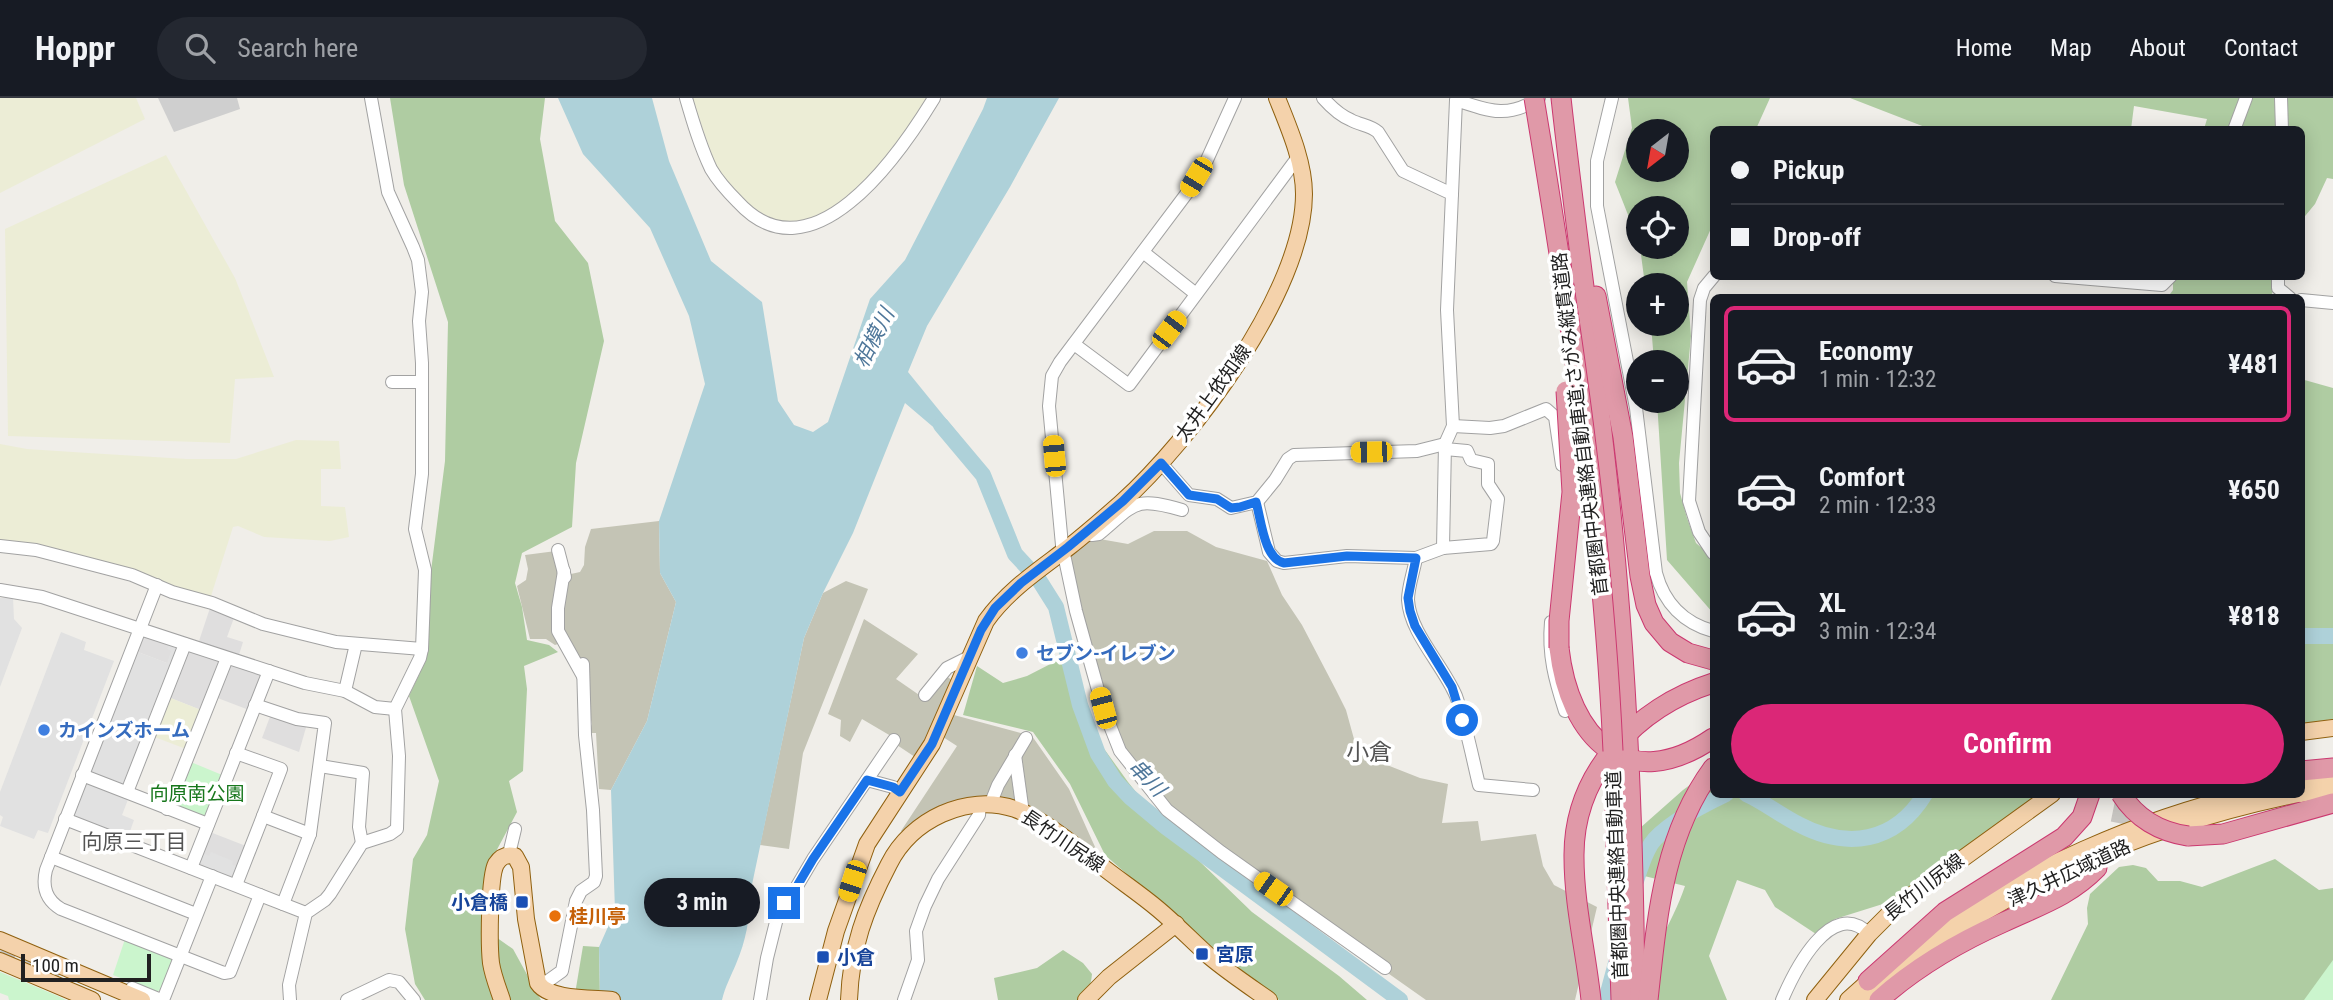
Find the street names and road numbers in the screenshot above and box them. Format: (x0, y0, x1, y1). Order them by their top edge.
street label: 首都圏中央連絡自動車道;さがみ縦貫道路 (1548, 251, 1612, 597)
street label: 太井上依知線 (1170, 340, 1256, 446)
street label: 首都圏中央連絡自動車道 (1602, 770, 1632, 980)
street label: 長竹川尻線 (1017, 805, 1109, 877)
street label: 津久井広域道路 (2004, 834, 2134, 912)
street label: 長竹川尻線 (1879, 849, 1969, 925)

